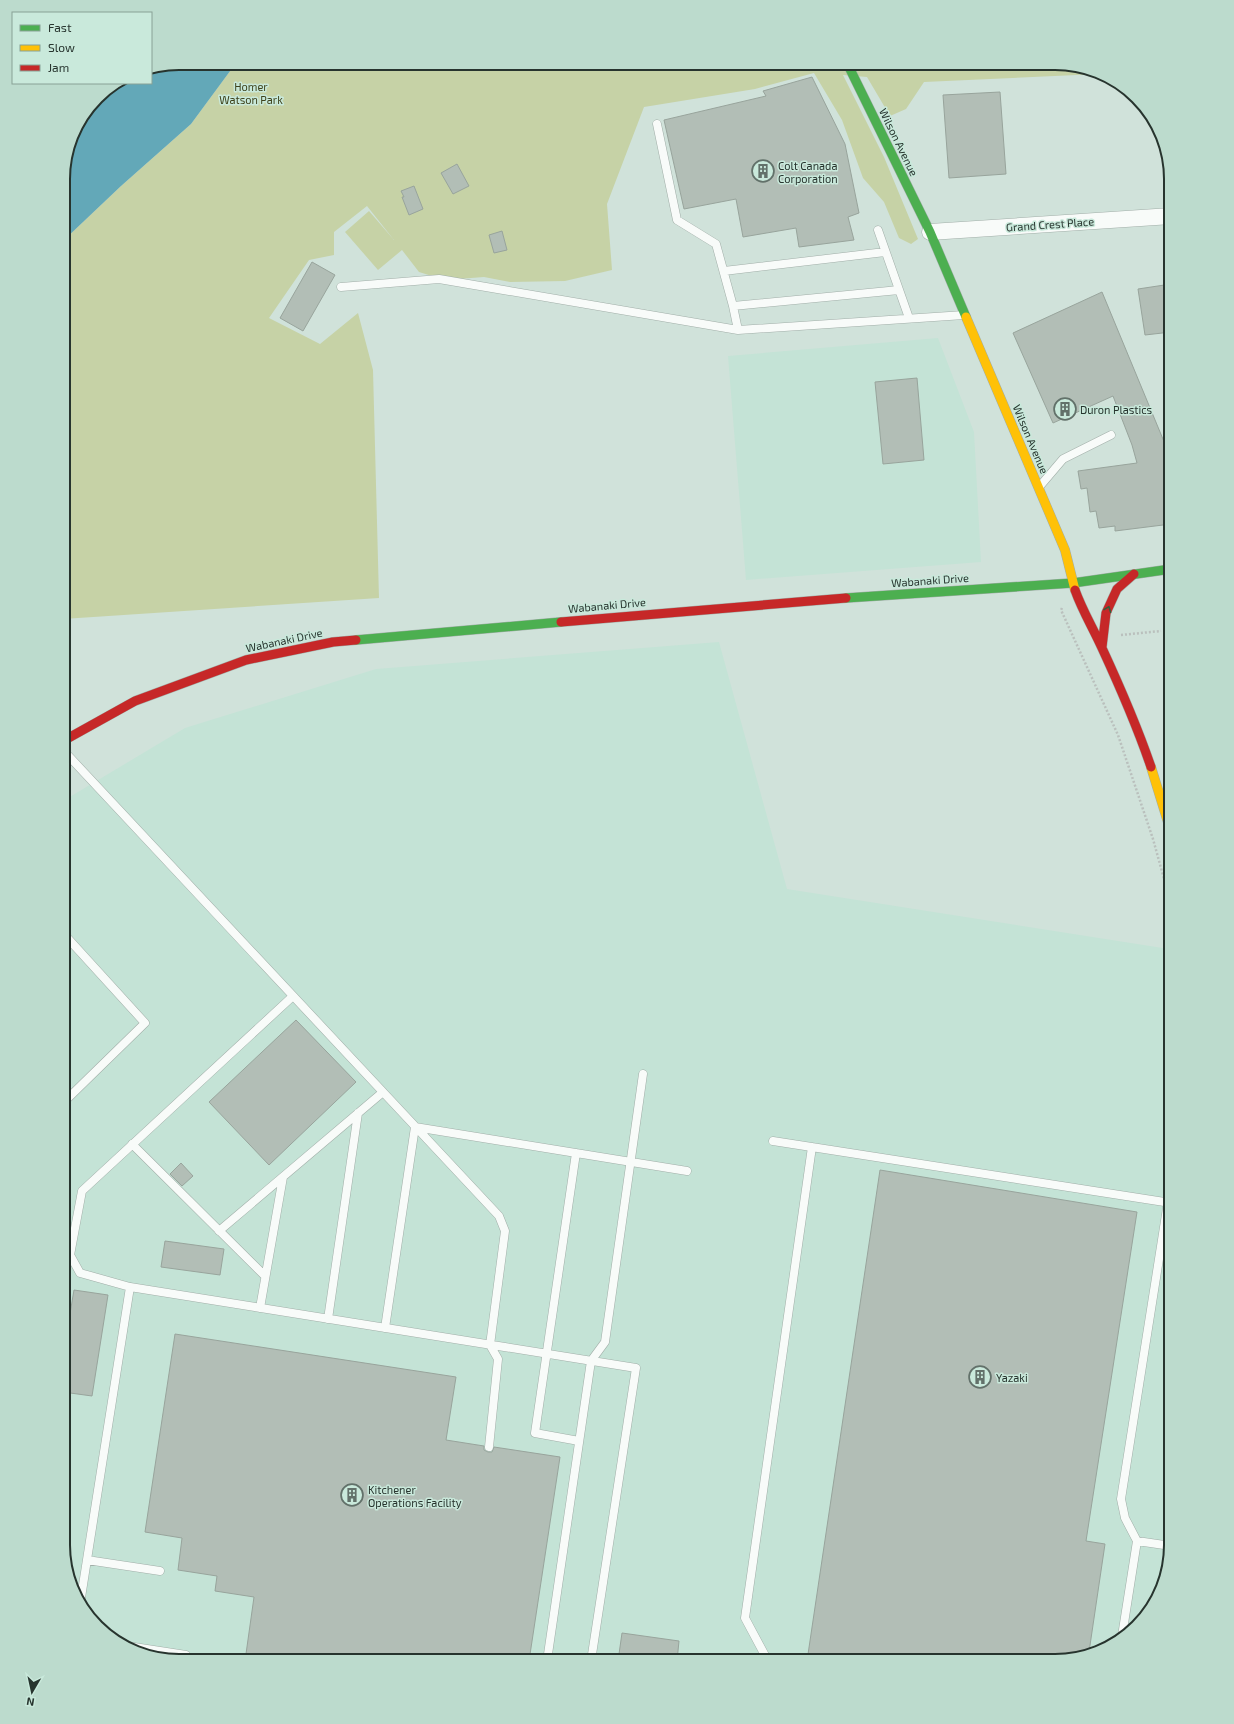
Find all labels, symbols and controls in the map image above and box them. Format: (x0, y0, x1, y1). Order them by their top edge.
legend (12, 12, 152, 84)
text: Fast (48, 20, 72, 34)
text: Slow (48, 40, 75, 54)
text: Jam (48, 60, 69, 74)
park label: Homer Watson Park (219, 80, 283, 106)
street label: Wilson Avenue (877, 106, 921, 178)
building icon: Colt Canada Corporation (750, 158, 776, 184)
place label: Colt Canada Corporation (778, 159, 838, 185)
street label: Grand Crest Place (1006, 214, 1095, 234)
building icon: Duron Plastics (1052, 396, 1078, 422)
street label: Wilson Avenue (1011, 403, 1051, 476)
place label: Duron Plastics (1080, 403, 1153, 416)
street label: Wabanaki Drive (891, 571, 969, 589)
street label: Wabanaki Drive (568, 595, 646, 615)
one-way arrow (1104, 606, 1112, 613)
street label: Wabanaki Drive (245, 626, 324, 654)
building icon: Yazaki (967, 1364, 993, 1390)
place label: Yazaki (996, 1371, 1028, 1384)
building icon: Kitchener Operations Facility (339, 1482, 365, 1508)
place label: Kitchener Operations Facility (368, 1483, 462, 1509)
north arrow (12, 1672, 52, 1712)
text: N (25, 1695, 35, 1709)

